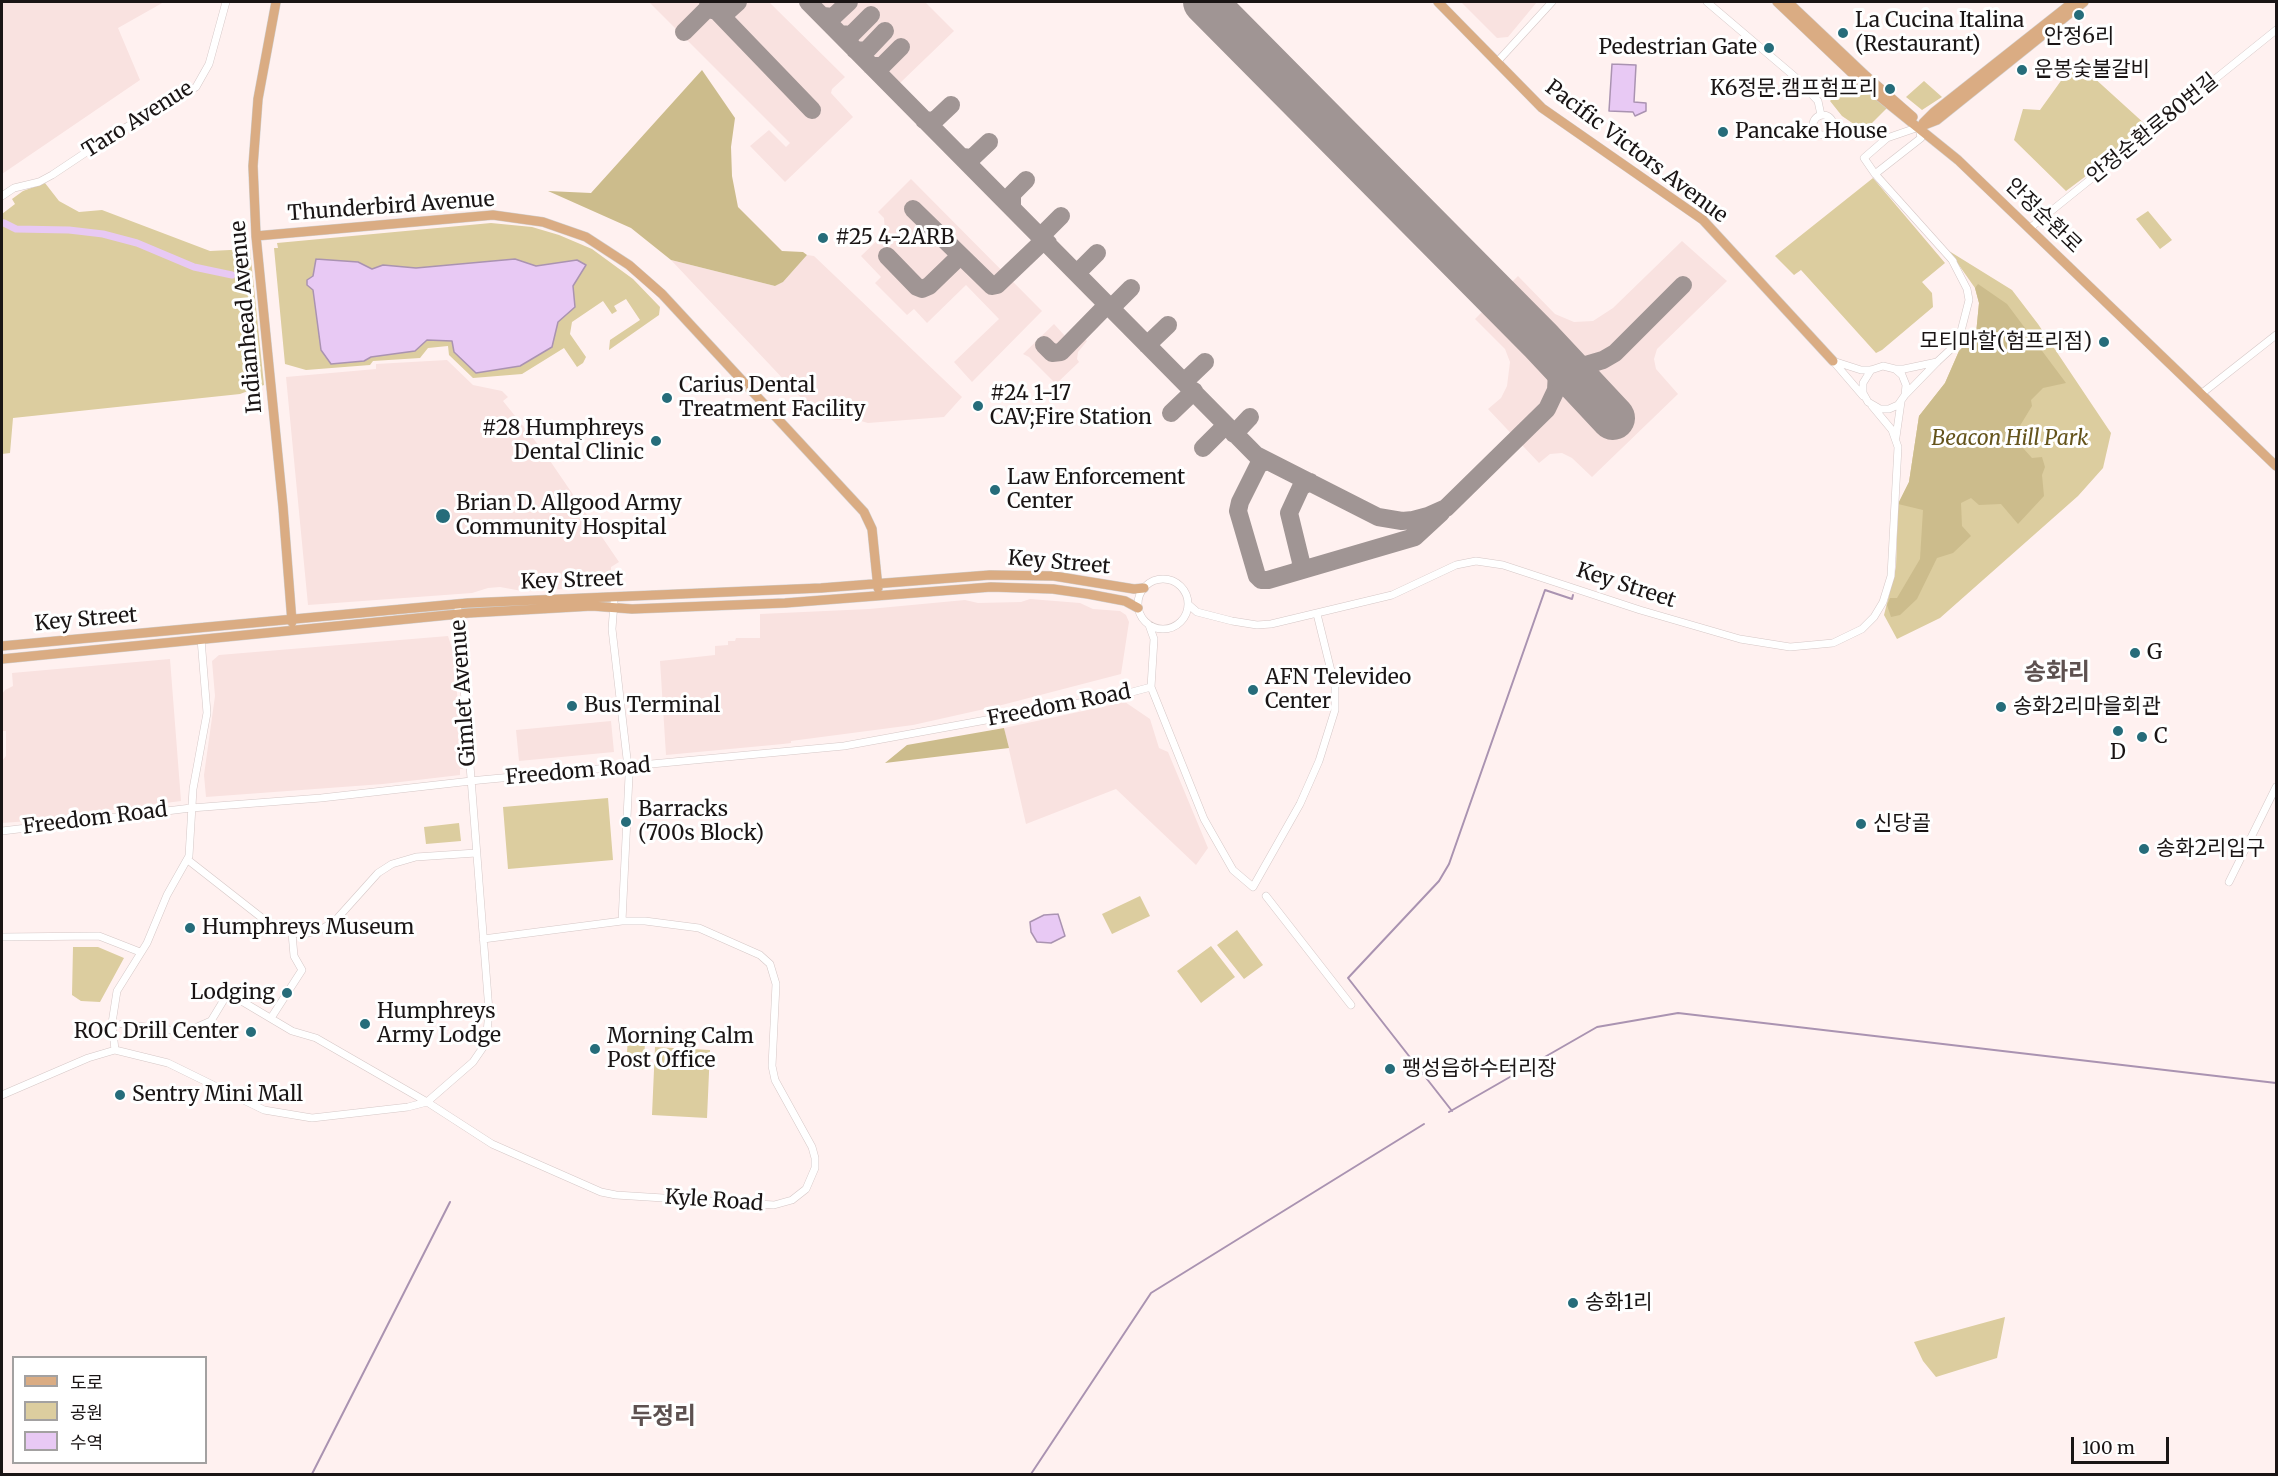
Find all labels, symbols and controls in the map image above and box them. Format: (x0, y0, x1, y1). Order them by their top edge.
place label: La Cucina Italina (Restaurant) (1855, 8, 2024, 58)
marker: 안정6리 (2072, 8, 2086, 22)
place label: 안정6리 (2044, 24, 2114, 50)
marker: La Cucina Italina (Restaurant) (1836, 26, 1850, 40)
place label: Pedestrian Gate (1599, 35, 1757, 61)
marker: Pedestrian Gate (1762, 41, 1776, 55)
place label: 운봉숯불갈비 (2034, 57, 2150, 83)
marker: 운봉숯불갈비 (2015, 63, 2029, 77)
street label: 안정순환로80번길 (2082, 68, 2224, 190)
street label: Pacific Victors Avenue (1540, 75, 1732, 229)
street label: Taro Avenue (78, 76, 198, 164)
place label: K6정문.캠프험프리 (1710, 76, 1878, 102)
marker: K6정문.캠프험프리 (1883, 82, 1897, 96)
place label: Pancake House (1735, 119, 1887, 145)
marker: Pancake House (1716, 125, 1730, 139)
street label: 안정순환로 (2000, 173, 2086, 259)
street label: Thunderbird Avenue (287, 187, 495, 227)
street label: Indianhead Avenue (226, 220, 268, 414)
place label: #25 4-2ARB (835, 225, 954, 251)
marker: #25 4-2ARB (816, 231, 830, 245)
place label: 모티마할(험프리점) (1919, 329, 2092, 355)
marker: 모티마할(험프리점) (2097, 335, 2111, 349)
place label: Carius Dental Treatment Facility (679, 373, 866, 423)
place label: #24 1-17 CAV;Fire Station (990, 381, 1152, 431)
marker: Carius Dental Treatment Facility (660, 391, 674, 405)
marker: #24 1-17 CAV;Fire Station (971, 399, 985, 413)
place label: #28 Humphreys Dental Clinic (482, 416, 644, 466)
park label: Beacon Hill Park (1932, 426, 2088, 452)
marker: #28 Humphreys Dental Clinic (649, 434, 663, 448)
place label: Law Enforcement Center (1007, 465, 1185, 515)
marker: Law Enforcement Center (988, 483, 1002, 497)
place label: Brian D. Allgood Army Community Hospital (456, 491, 682, 541)
marker: Brian D. Allgood Army Community Hospital (434, 507, 452, 525)
street label: Key Street (1007, 546, 1111, 580)
street label: Key Street (1573, 558, 1679, 614)
street label: Key Street (520, 567, 624, 595)
street label: Key Street (34, 603, 138, 637)
street label: Gimlet Avenue (446, 619, 482, 767)
place label: G (2147, 640, 2162, 666)
marker: G (2128, 646, 2142, 660)
district label: 송화리 (2024, 659, 2090, 687)
place label: AFN Televideo Center (1265, 665, 1411, 715)
street label: Freedom Road (985, 680, 1133, 732)
marker: AFN Televideo Center (1246, 683, 1260, 697)
place label: Bus Terminal (584, 693, 720, 719)
place label: 송화2리마을회관 (2013, 694, 2161, 720)
marker: Bus Terminal (565, 699, 579, 713)
marker: 송화2리마을회관 (1994, 700, 2008, 714)
marker: D (2111, 724, 2125, 738)
place label: C (2154, 724, 2168, 750)
marker: C (2135, 730, 2149, 744)
place label: D (2110, 740, 2126, 766)
street label: Freedom Road (504, 753, 652, 791)
place label: Barracks (700s Block) (638, 797, 764, 847)
street label: Freedom Road (21, 798, 169, 840)
place label: 신당골 (1873, 811, 1931, 837)
marker: Barracks (700s Block) (619, 815, 633, 829)
marker: 신당골 (1854, 817, 1868, 831)
place label: 송화2리입구 (2156, 836, 2265, 862)
marker: 송화2리입구 (2137, 842, 2151, 856)
place label: Humphreys Museum (202, 915, 414, 941)
marker: Humphreys Museum (183, 921, 197, 935)
place label: Lodging (190, 980, 275, 1006)
marker: Lodging (280, 986, 294, 1000)
place label: Humphreys Army Lodge (377, 999, 501, 1049)
marker: Humphreys Army Lodge (358, 1017, 372, 1031)
place label: ROC Drill Center (74, 1019, 239, 1045)
place label: Morning Calm Post Office (607, 1024, 754, 1074)
marker: ROC Drill Center (244, 1025, 258, 1039)
marker: Morning Calm Post Office (588, 1042, 602, 1056)
place label: 팽성읍하수터리장 (1402, 1056, 1557, 1082)
marker: 팽성읍하수터리장 (1383, 1062, 1397, 1076)
place label: Sentry Mini Mall (132, 1082, 303, 1108)
marker: Sentry Mini Mall (113, 1088, 127, 1102)
street label: Kyle Road (664, 1185, 764, 1217)
place label: 송화1리 (1585, 1290, 1652, 1316)
marker: 송화1리 (1566, 1296, 1580, 1310)
legend (12, 1356, 207, 1464)
text: 도로 (70, 1371, 103, 1394)
text: 공원 (70, 1401, 103, 1424)
district label: 두정리 (630, 1403, 696, 1431)
scale bar (2074, 1425, 2172, 1463)
text: 수역 (70, 1431, 103, 1454)
text: 100 m (2082, 1436, 2135, 1459)

